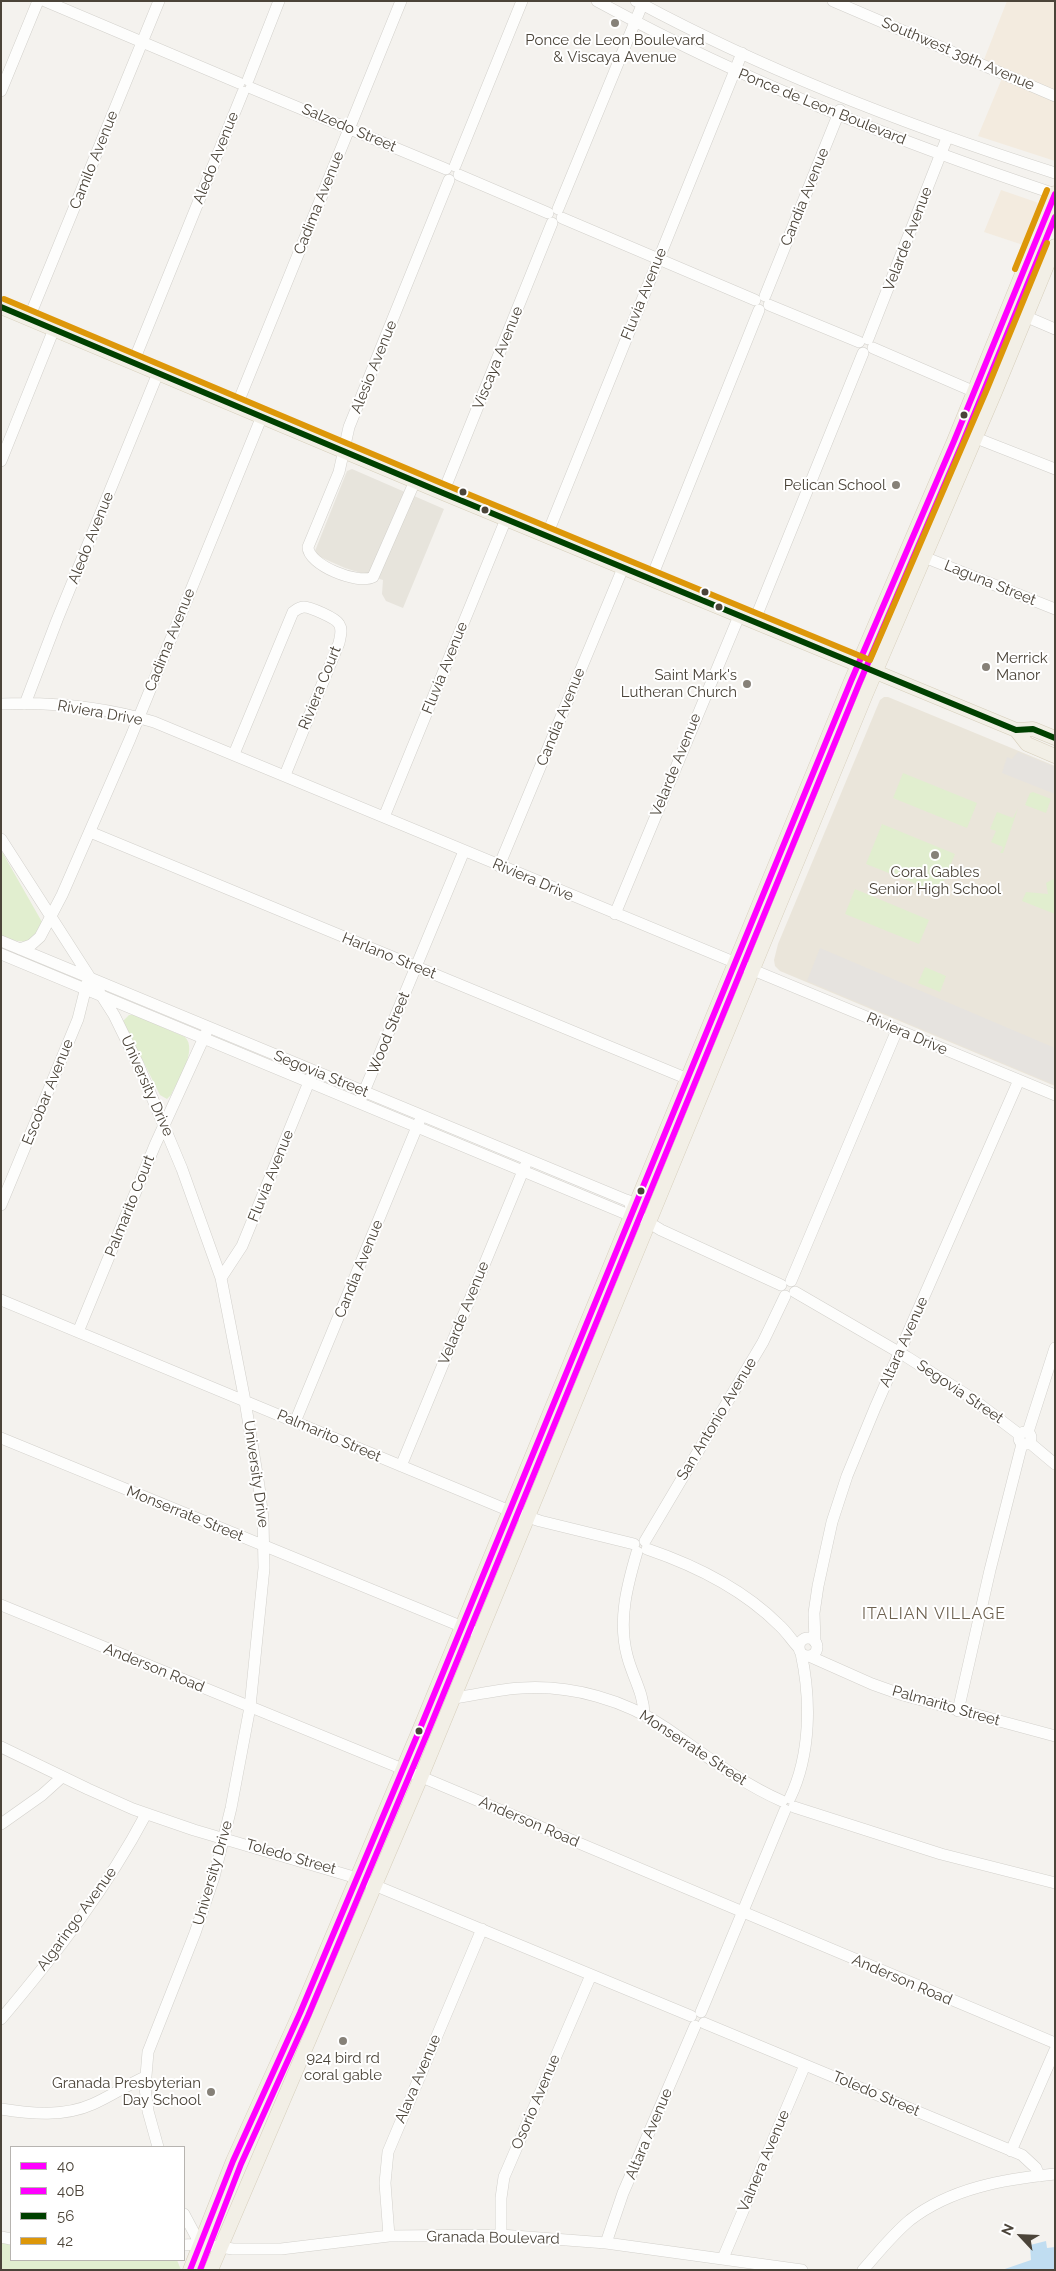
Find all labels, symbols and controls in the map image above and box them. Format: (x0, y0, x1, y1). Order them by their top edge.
street label: Southwest 39th Avenue (879, 14, 1037, 94)
marker: Ponce de Leon Boulevard & Viscaya Avenue (609, 17, 621, 29)
place label: Ponce de Leon Boulevard & Viscaya Avenue (525, 31, 705, 66)
street label: Ponce de Leon Boulevard (735, 65, 909, 149)
street label: Salzedo Street (299, 100, 399, 156)
street label: Camilo Avenue (66, 108, 122, 212)
street label: Aledo Avenue (189, 109, 243, 207)
street label: Candia Avenue (777, 145, 833, 249)
street label: Cadima Avenue (290, 149, 348, 257)
street label: Velarde Avenue (880, 184, 936, 294)
street label: Fluvia Avenue (617, 245, 671, 343)
street label: Viscaya Avenue (469, 304, 527, 412)
street label: Alesio Avenue (347, 318, 401, 416)
unlabelled marker (959, 410, 969, 420)
place label: Pelican School (784, 476, 886, 494)
marker: Pelican School (890, 479, 902, 491)
unlabelled marker (458, 487, 468, 497)
street label: Aledo Avenue (64, 489, 118, 587)
unlabelled marker (480, 505, 490, 515)
street label: Laguna Street (941, 556, 1039, 610)
street label: Cadima Avenue (141, 586, 199, 694)
unlabelled marker (700, 587, 710, 597)
unlabelled marker (714, 602, 724, 612)
street label: Fluvia Avenue (418, 619, 472, 717)
street label: Riviera Court (295, 644, 345, 732)
place label: Merrick Manor (996, 649, 1048, 684)
marker: Merrick Manor (980, 661, 992, 673)
street label: Candia Avenue (533, 665, 589, 769)
place label: Saint Mark's Lutheran Church (621, 666, 737, 701)
marker: Saint Mark's Lutheran Church (741, 678, 753, 690)
street label: Riviera Drive (56, 697, 144, 729)
street label: Velarde Avenue (647, 711, 705, 819)
marker: Coral Gables Senior High School (929, 849, 941, 861)
street label: Riviera Drive (490, 855, 576, 905)
place label: Coral Gables Senior High School (869, 863, 1001, 898)
street label: Harlano Street (339, 929, 439, 983)
street label: Wood Street (364, 989, 414, 1077)
street label: Riviera Drive (864, 1009, 950, 1059)
street label: University Drive (117, 1033, 177, 1139)
street label: Escobar Avenue (19, 1036, 77, 1148)
street label: Segovia Street (271, 1047, 371, 1101)
street label: Fluvia Avenue (244, 1127, 298, 1225)
street label: Palmarito Court (101, 1153, 159, 1259)
unlabelled marker (636, 1186, 646, 1196)
street label: Candia Avenue (331, 1217, 387, 1321)
street label: Velarde Avenue (435, 1259, 493, 1367)
street label: Altara Avenue (876, 1294, 932, 1390)
street label: San Antonio Avenue (673, 1354, 761, 1484)
street label: Segovia Street (913, 1356, 1007, 1428)
street label: Palmarito Street (274, 1406, 384, 1466)
street label: University Drive (240, 1419, 272, 1529)
street label: Monserrate Street (124, 1482, 246, 1546)
district label: ITALIAN VILLAGE (860, 1604, 1008, 1624)
street label: Anderson Road (101, 1640, 207, 1696)
street label: Palmarito Street (890, 1682, 1002, 1730)
street label: Monserrate Street (636, 1707, 750, 1789)
unlabelled marker (414, 1726, 424, 1736)
street label: Anderson Road (476, 1793, 582, 1851)
street label: University Drive (189, 1818, 237, 1928)
street label: Toledo Street (244, 1836, 338, 1878)
street label: Algaringo Avenue (33, 1864, 121, 1974)
street label: Anderson Road (849, 1951, 955, 2009)
street label: Alava Avenue (391, 2032, 445, 2126)
marker: 924 bird rd coral gable (337, 2035, 349, 2047)
place label: 924 bird rd coral gable (304, 2049, 382, 2084)
street label: Osorio Avenue (508, 2052, 564, 2152)
street label: Toledo Street (830, 2068, 922, 2120)
place label: Granada Presbyterian Day School (52, 2074, 201, 2109)
marker: Granada Presbyterian Day School (205, 2086, 217, 2098)
street label: Altara Avenue (622, 2086, 676, 2182)
street label: Valnera Avenue (734, 2107, 794, 2215)
legend (10, 2146, 185, 2261)
text: 40 (57, 2157, 74, 2175)
text: 40B (57, 2182, 84, 2200)
text: 56 (57, 2207, 74, 2225)
north arrow (996, 2211, 1046, 2261)
text: N (998, 2221, 1017, 2238)
street label: Granada Boulevard (426, 2228, 560, 2248)
text: 42 (57, 2232, 73, 2250)

